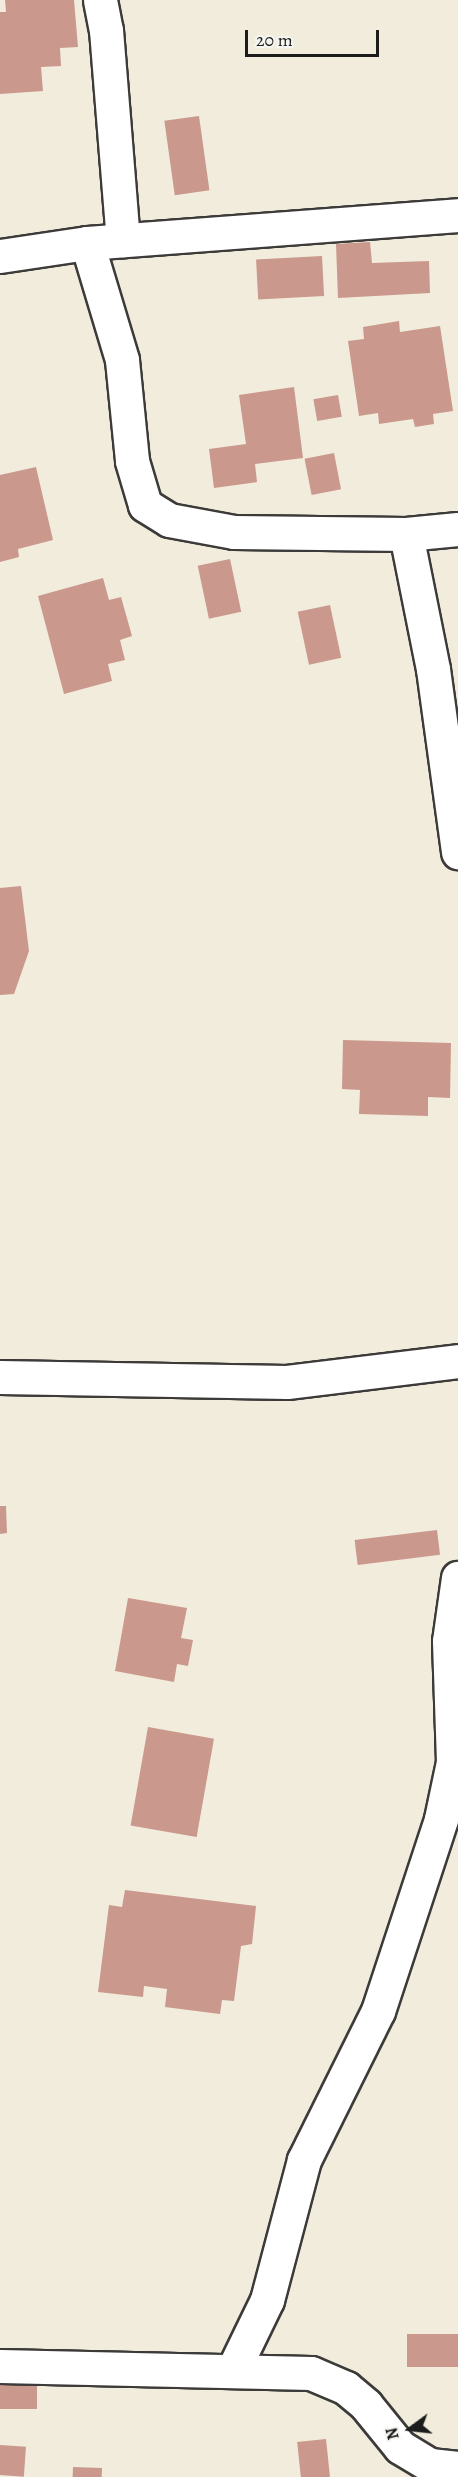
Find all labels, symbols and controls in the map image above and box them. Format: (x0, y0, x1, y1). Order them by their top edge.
scale bar (248, 18, 382, 56)
text: 20 m (256, 28, 293, 52)
north arrow (380, 2399, 440, 2459)
text: N (380, 2425, 405, 2442)

